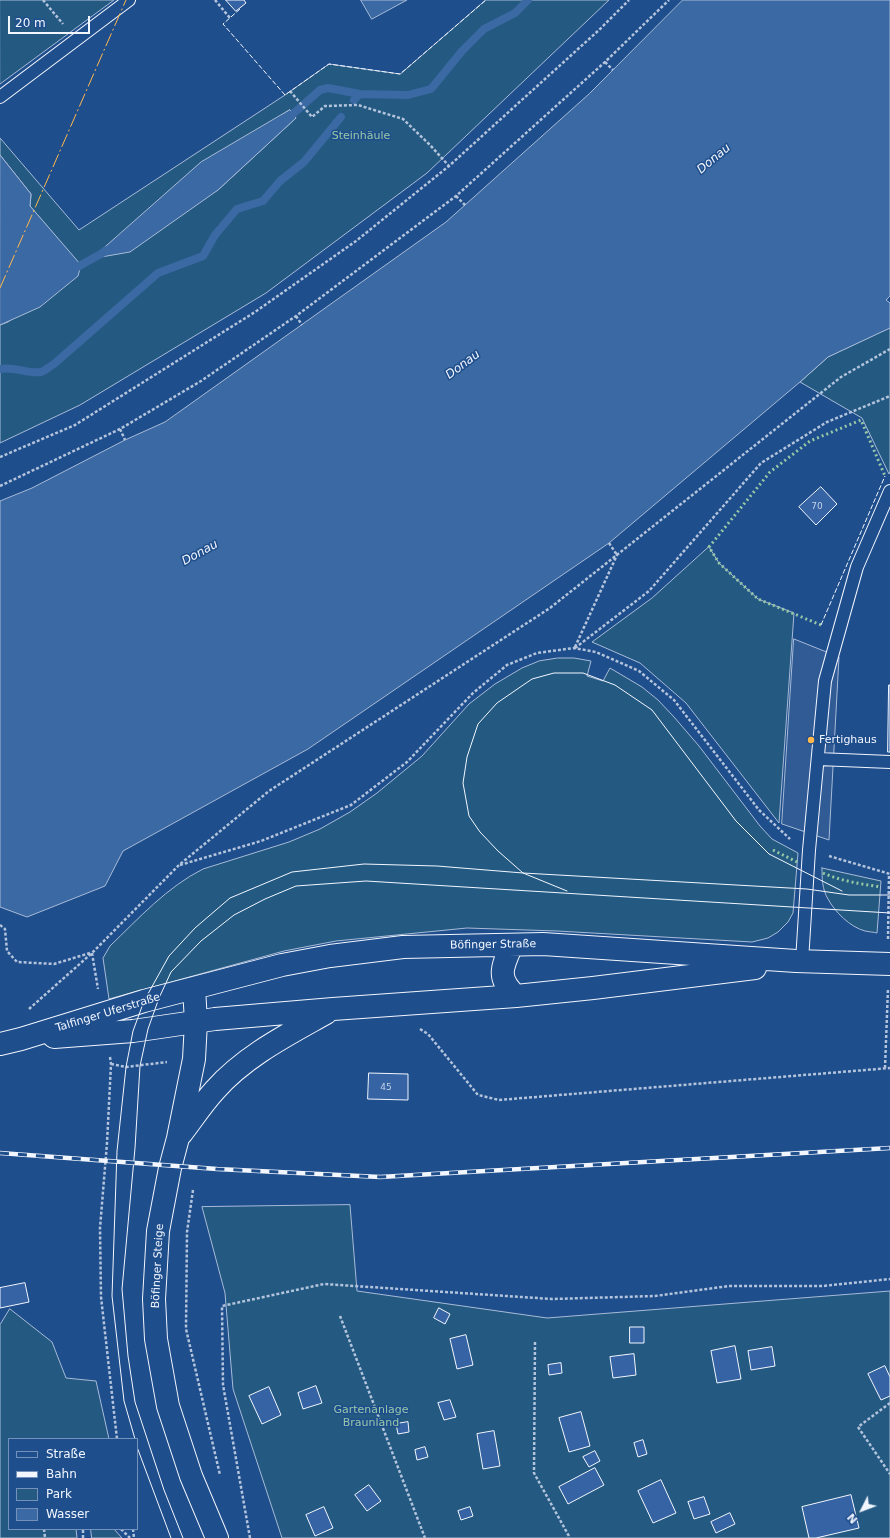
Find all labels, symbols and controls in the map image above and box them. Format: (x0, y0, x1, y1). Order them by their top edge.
scale bar (10, 8, 92, 34)
text: 20 m (15, 16, 46, 30)
park label: Steinhäule (332, 129, 390, 143)
water label: Donau (694, 141, 734, 177)
water label: Donau (443, 347, 483, 383)
house number: 70 (811, 502, 823, 512)
water label: Donau (179, 537, 221, 569)
place label: Fertighaus (819, 733, 877, 747)
marker: Fertighaus (806, 735, 816, 745)
street label: Böfinger Straße (450, 938, 536, 952)
street label: Talfinger Uferstraße (54, 991, 162, 1035)
house number: 45 (380, 1083, 392, 1093)
street label: Böfinger Steige (149, 1223, 167, 1309)
park label: Gartenanlage Braunland (333, 1403, 409, 1429)
legend (8, 1438, 138, 1530)
text: Straße (46, 1447, 86, 1461)
text: Bahn (46, 1467, 77, 1481)
text: Park (46, 1487, 72, 1501)
north arrow (842, 1490, 882, 1530)
text: Wasser (46, 1507, 89, 1521)
text: N (845, 1511, 861, 1526)

